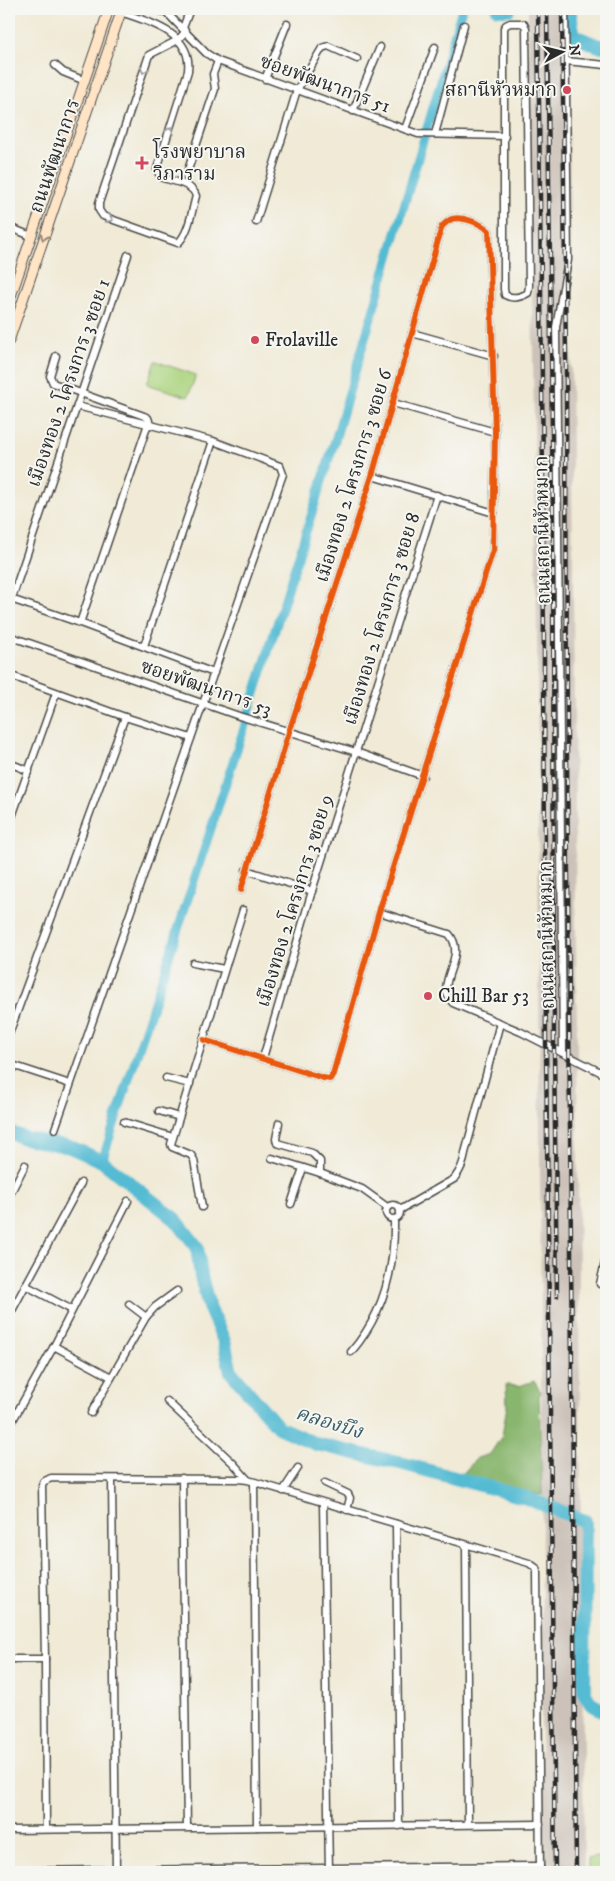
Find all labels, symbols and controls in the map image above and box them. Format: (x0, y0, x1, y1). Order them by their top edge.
north arrow (538, 28, 588, 78)
text: N (564, 44, 584, 58)
street label: ซอยพัฒนาการ 51 (257, 50, 393, 118)
one-way arrow (140, 66, 150, 74)
place label: สถานีหัวหมาก (445, 79, 557, 102)
marker: สถานีหัวหมาก (561, 84, 573, 96)
street label: ถนนพัฒนาการ (25, 96, 85, 216)
one-way arrow (164, 126, 174, 134)
place label: โรงพยาบาล วิภาราม (152, 137, 246, 186)
marker: โรงพยาบาล วิภาราม (135, 156, 149, 170)
one-way arrow (105, 212, 114, 223)
one-way arrow (40, 233, 50, 241)
street label: เมืองทอง 2 โครงการ 3 ซอย 1 (19, 275, 115, 490)
place label: Frolaville (265, 329, 338, 352)
marker: Frolaville (249, 334, 261, 346)
street label: เมืองทอง 2 โครงการ 3 ซอย 6 (307, 364, 398, 585)
street label: ถนนสถานีหัวหมาก (530, 455, 556, 605)
street label: เมืองทอง 2 โครงการ 3 ซอย 8 (335, 509, 425, 728)
street label: ซอยพัฒนาการ 53 (137, 655, 275, 721)
street label: เมืองทอง 2 โครงการ 3 ซอย 9 (248, 791, 338, 1010)
street label: ถนนสถานีหัวหมาก (534, 860, 560, 1010)
place label: Chill Bar 53 (438, 985, 529, 1008)
marker: Chill Bar 53 (422, 990, 434, 1002)
water label: คลองบึง (292, 1401, 367, 1445)

